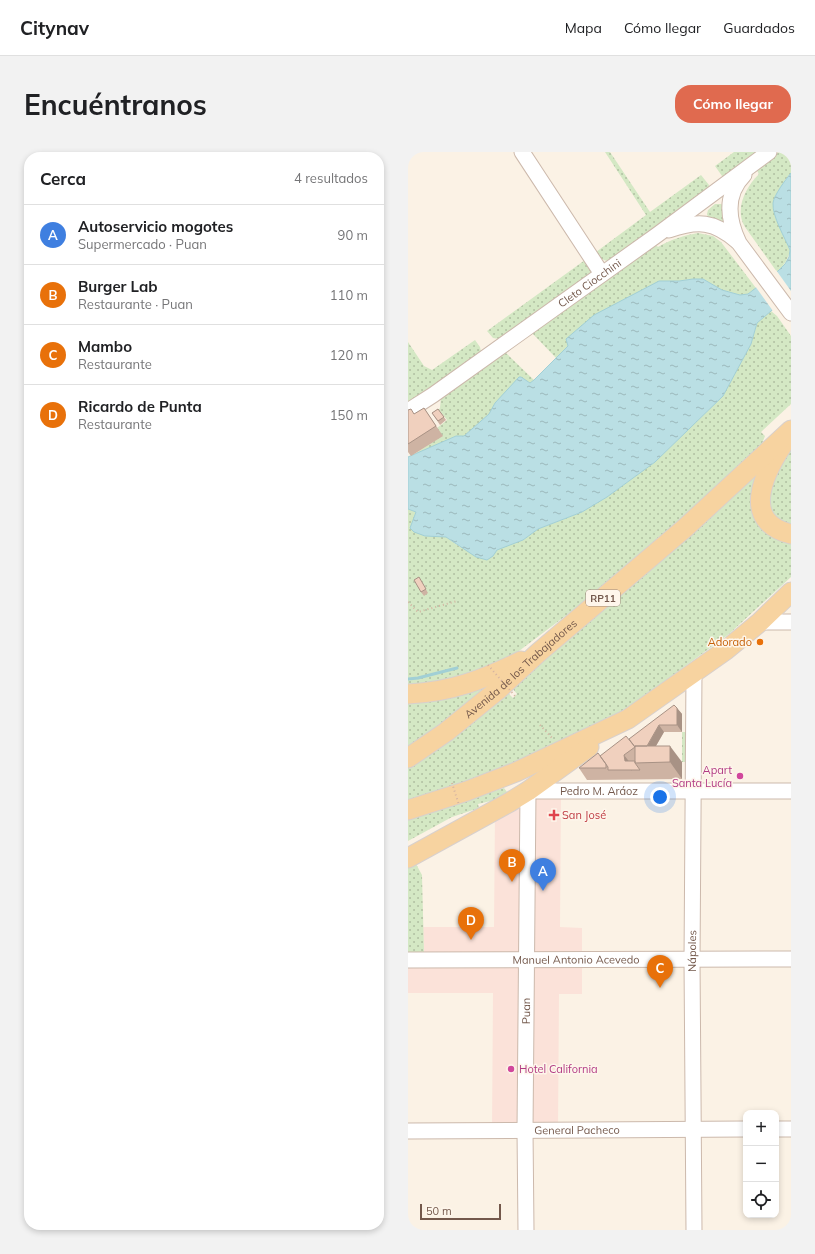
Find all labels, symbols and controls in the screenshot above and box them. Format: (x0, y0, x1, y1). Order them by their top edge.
text: Citynav (20, 16, 89, 40)
text: Mapa (565, 19, 602, 37)
text: Cómo llegar (624, 19, 701, 37)
text: Guardados (723, 19, 795, 37)
button: Cómo llegar (675, 85, 791, 123)
text: Encuéntranos (24, 87, 207, 122)
text: Cerca (40, 168, 86, 189)
text: 4 resultados (294, 170, 368, 186)
text: Autoservicio mogotes (78, 217, 233, 236)
text: A (48, 227, 58, 243)
text: 90 m (338, 227, 368, 243)
text: Supermercado · Puan (78, 236, 207, 252)
street label: Cleto Ciocchini (555, 256, 624, 311)
text: Burger Lab (78, 277, 158, 296)
text: B (49, 287, 57, 303)
text: 110 m (330, 287, 368, 303)
text: Restaurante · Puan (78, 296, 193, 312)
text: Mambo (78, 337, 132, 356)
text: C (49, 347, 57, 363)
text: 120 m (330, 347, 368, 363)
text: Restaurante (78, 356, 152, 372)
text: Ricardo de Punta (78, 397, 202, 416)
text: D (48, 407, 58, 423)
text: 150 m (330, 407, 368, 423)
text: Restaurante (78, 416, 152, 432)
road number: RP11 (586, 590, 620, 606)
street label: Avenida de los Trabajadores (462, 616, 580, 721)
place label: Adorado (708, 635, 752, 649)
marker: Adorado (755, 637, 765, 647)
place label: Apart Santa Lucía (672, 763, 732, 790)
marker: Apart Santa Lucía (735, 771, 745, 781)
street label: Pedro M. Aráoz (560, 784, 638, 798)
your location (650, 787, 670, 807)
place label: San José (562, 808, 606, 822)
marker: San José (549, 810, 559, 820)
pin: B (499, 849, 525, 882)
pin: A (530, 858, 556, 891)
pin: D (458, 907, 484, 940)
street label: Nápoles (685, 930, 699, 972)
street label: Manuel Antonio Acevedo (512, 952, 640, 967)
pin: C (647, 955, 673, 988)
street label: Puan (519, 998, 533, 1024)
place label: Hotel California (519, 1062, 598, 1076)
marker: Hotel California (506, 1064, 516, 1074)
map controls (743, 1110, 779, 1218)
button: + (743, 1110, 779, 1146)
street label: General Pacheco (534, 1123, 620, 1137)
button: − (743, 1146, 779, 1182)
button: locate (743, 1182, 779, 1218)
scale bar (420, 1202, 501, 1221)
text: 50 m (426, 1204, 452, 1218)

